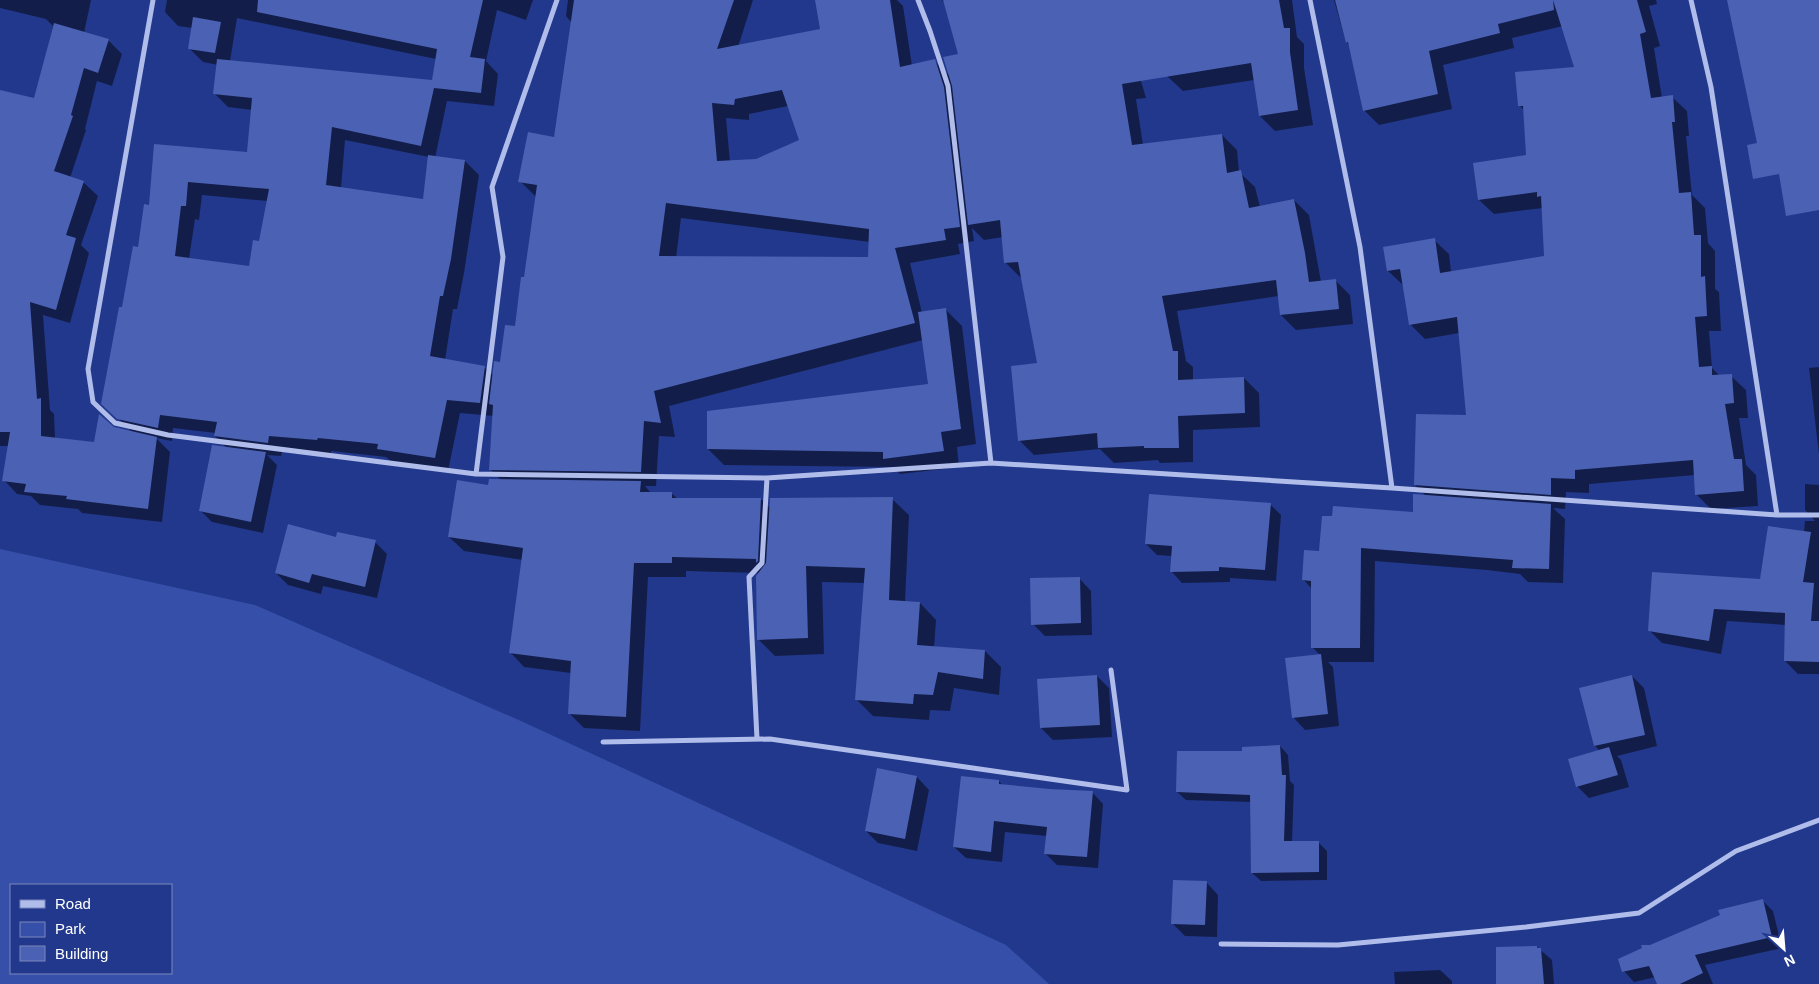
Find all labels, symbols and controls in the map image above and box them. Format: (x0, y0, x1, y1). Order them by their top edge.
legend (10, 884, 172, 974)
text: Road (55, 895, 91, 912)
text: Park (55, 920, 86, 937)
north arrow (1759, 924, 1809, 974)
text: Building (55, 945, 108, 962)
text: N (1782, 951, 1798, 970)

